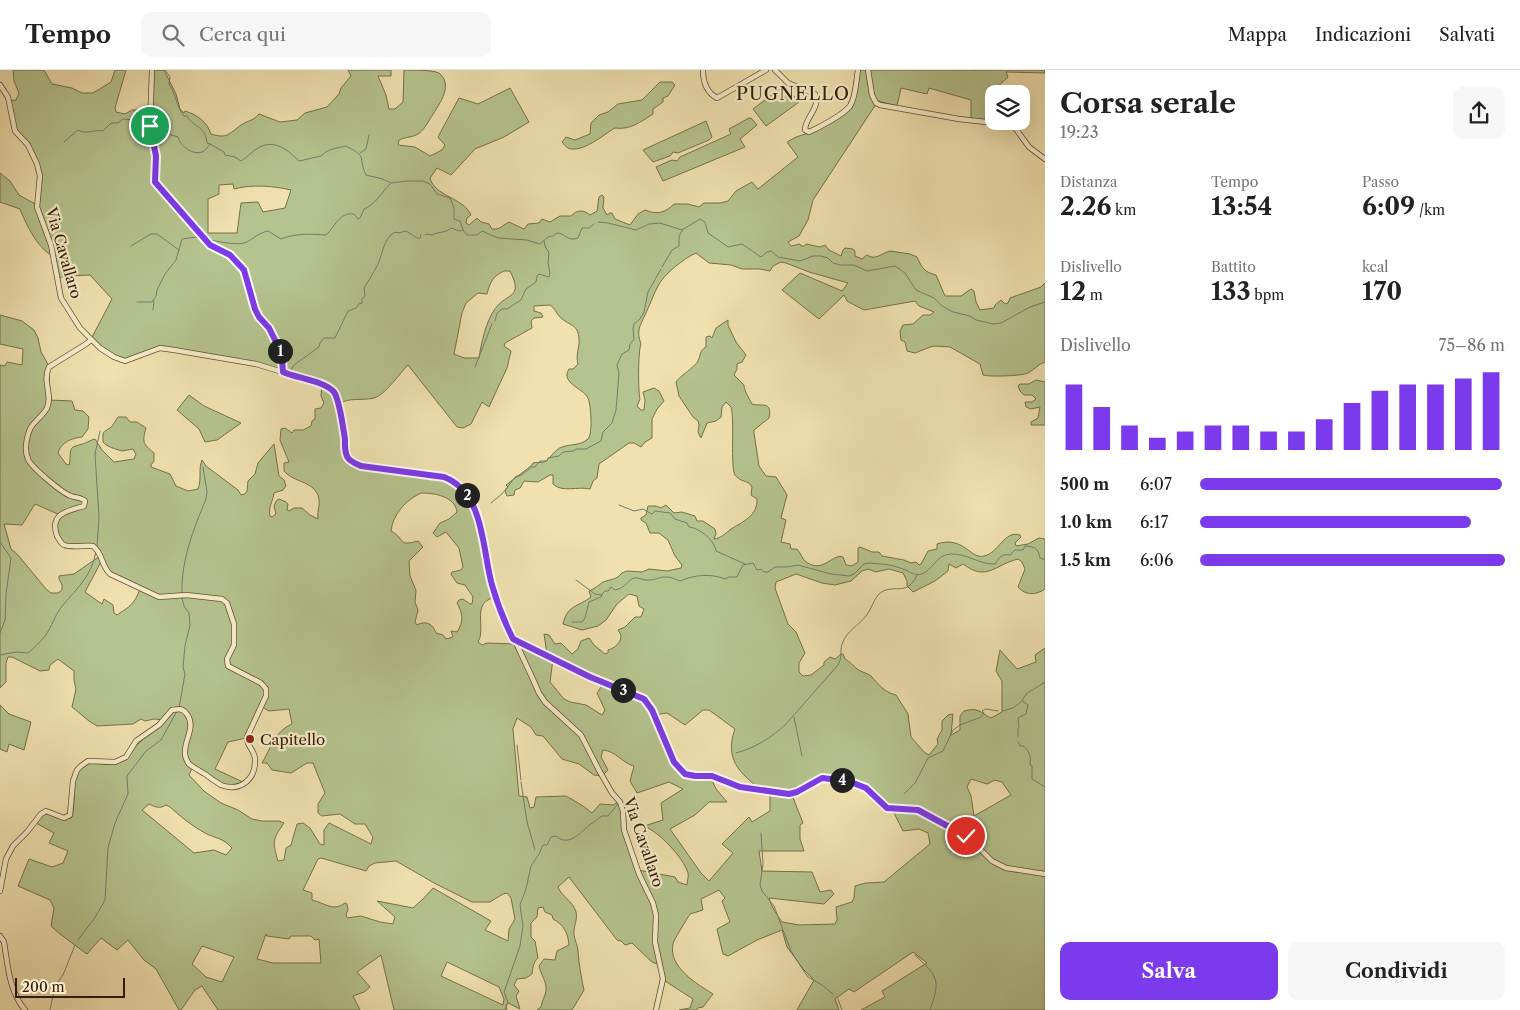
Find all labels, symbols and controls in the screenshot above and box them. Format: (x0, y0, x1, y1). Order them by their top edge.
search box (141, 12, 491, 57)
text: Tempo (25, 20, 111, 49)
icon: search (159, 21, 187, 49)
text: Cerca qui (199, 23, 286, 46)
text: Mappa (1228, 24, 1287, 46)
text: Indicazioni (1315, 24, 1411, 46)
text: Salvati (1439, 24, 1495, 46)
district label: PUGNELLO (736, 83, 850, 105)
map controls (985, 85, 1030, 130)
button: layers (985, 85, 1030, 130)
text: Corsa serale (1060, 86, 1236, 120)
button: share (1453, 87, 1505, 139)
pin (129, 105, 171, 147)
icon: arrive (136, 112, 164, 140)
text: 19:23 (1060, 122, 1099, 142)
text: Distanza (1060, 173, 1117, 191)
text: Tempo (1211, 173, 1258, 191)
text: Passo (1362, 173, 1399, 191)
text: 2.26 (1060, 191, 1111, 222)
text: 13:54 (1211, 191, 1272, 222)
text: 6:09 (1362, 191, 1415, 222)
text: km (1111, 201, 1136, 219)
text: /km (1415, 201, 1445, 219)
street label: Via Cavallaro (42, 204, 86, 301)
text: Dislivello (1060, 258, 1122, 276)
text: Battito (1211, 258, 1256, 276)
text: kcal (1362, 258, 1388, 276)
text: 12 (1060, 276, 1086, 307)
text: 133 (1211, 276, 1251, 307)
text: 170 (1362, 276, 1402, 307)
text: m (1086, 286, 1103, 304)
text: bpm (1251, 286, 1284, 304)
text: Dislivello (1060, 335, 1131, 355)
text: 75–86 m (1439, 335, 1505, 355)
pin: 1 (268, 338, 292, 364)
text: 1 (277, 342, 284, 360)
text: 500 m (1060, 474, 1109, 494)
text: 6:07 (1140, 474, 1172, 494)
pin: 2 (454, 482, 480, 508)
text: 2 (463, 486, 472, 504)
text: 1.0 km (1060, 512, 1112, 532)
text: 6:17 (1140, 512, 1168, 532)
text: 1.5 km (1060, 550, 1111, 570)
text: 6:06 (1140, 550, 1173, 570)
pin: 3 (610, 678, 636, 702)
text: 3 (620, 681, 627, 699)
place label: Capitello (260, 730, 325, 749)
marker: Capitello (244, 733, 256, 745)
pin: 4 (830, 768, 854, 792)
text: 4 (838, 771, 847, 789)
street label: Via Cavallaro (619, 794, 668, 890)
pin (945, 815, 987, 857)
icon: check (952, 822, 980, 850)
button: Salva (1060, 942, 1278, 1000)
button: Condividi (1288, 942, 1505, 1000)
scale bar (15, 975, 125, 998)
text: 200 m (22, 978, 65, 996)

